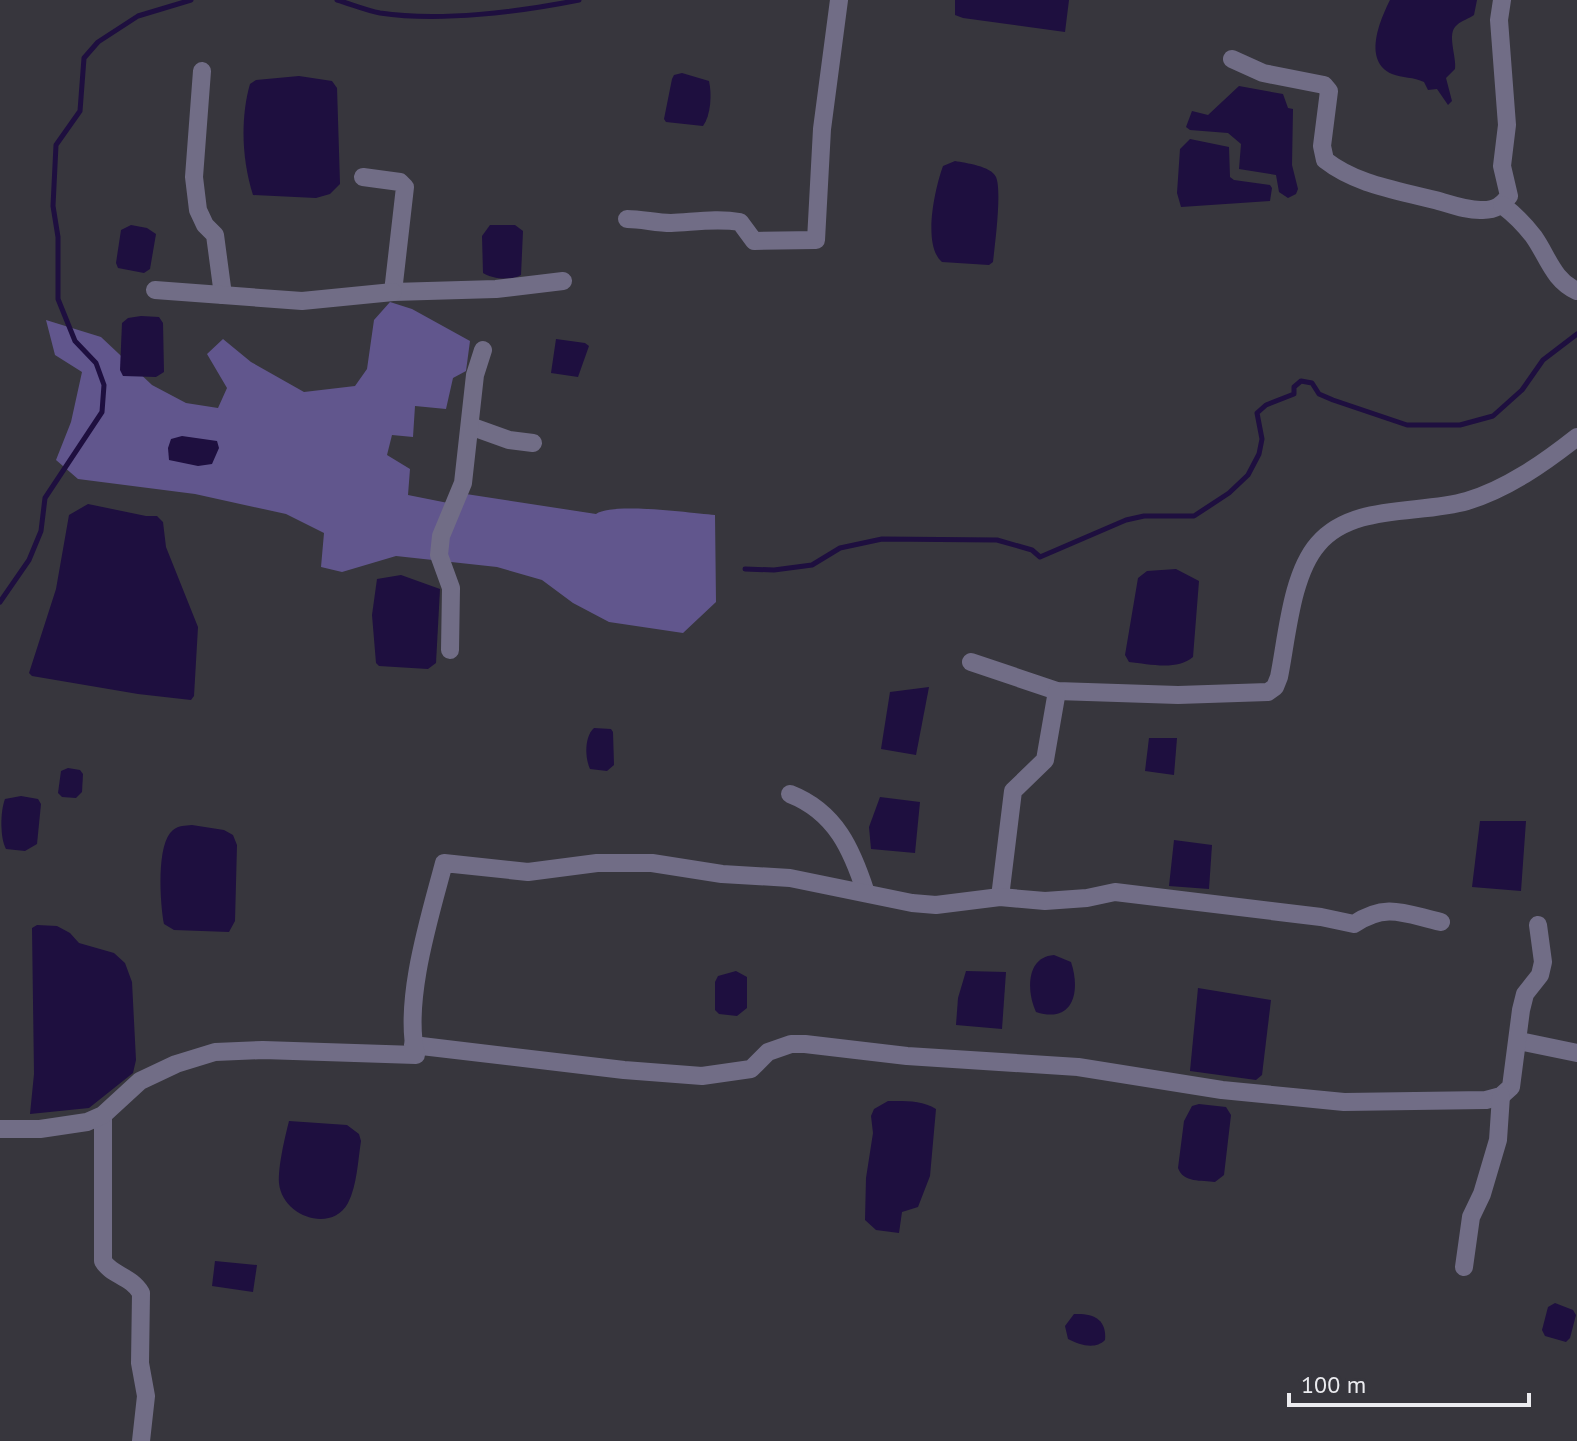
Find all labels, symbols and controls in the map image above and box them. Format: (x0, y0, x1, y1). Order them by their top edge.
scale bar (1289, 1357, 1529, 1407)
text: 100 m (1301, 1369, 1366, 1400)

